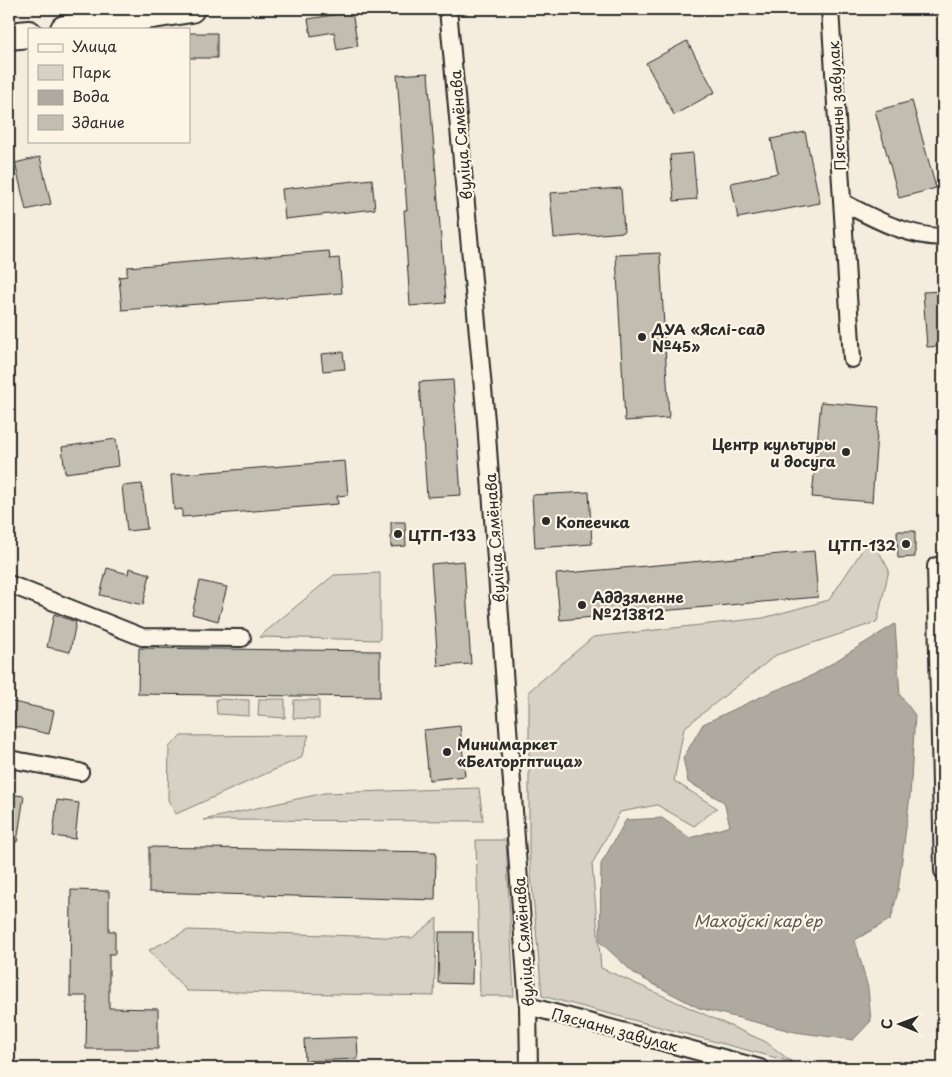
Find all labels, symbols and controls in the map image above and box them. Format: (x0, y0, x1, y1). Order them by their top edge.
legend (28, 28, 190, 142)
text: Улица (72, 34, 117, 57)
street label: Пясчаны завулак (821, 40, 851, 172)
text: Парк (72, 60, 111, 83)
street label: вуліца Сямёнава (443, 69, 477, 201)
text: Вода (72, 84, 110, 107)
text: Здание (72, 110, 125, 133)
place label: ДУА «Яслі-сад №45» (651, 317, 765, 357)
marker: ДУА «Яслі-сад №45» (636, 331, 648, 343)
place label: Центр культуры и досуга (712, 432, 836, 472)
marker: Центр культуры и досуга (840, 446, 852, 458)
street label: вуліца Сямёнава (478, 472, 510, 604)
place label: Копеечка (556, 510, 631, 533)
marker: Копеечка (540, 515, 552, 527)
place label: ЦТП-133 (408, 523, 476, 546)
marker: ЦТП-133 (392, 528, 404, 540)
place label: ЦТП-132 (828, 533, 896, 556)
marker: ЦТП-132 (900, 538, 912, 550)
place label: Аддзяленне №213812 (592, 585, 684, 625)
marker: Аддзяленне №213812 (576, 599, 588, 611)
place label: Минимаркет «Белторгптица» (457, 732, 583, 772)
marker: Минимаркет «Белторгптица» (441, 746, 453, 758)
street label: вуліца Сямёнава (507, 876, 539, 1008)
water label: Махоўскі кар'ер (694, 908, 823, 932)
north arrow (874, 1000, 924, 1050)
street label: Пясчаны завулак (549, 1001, 681, 1057)
text: С (876, 1018, 897, 1029)

